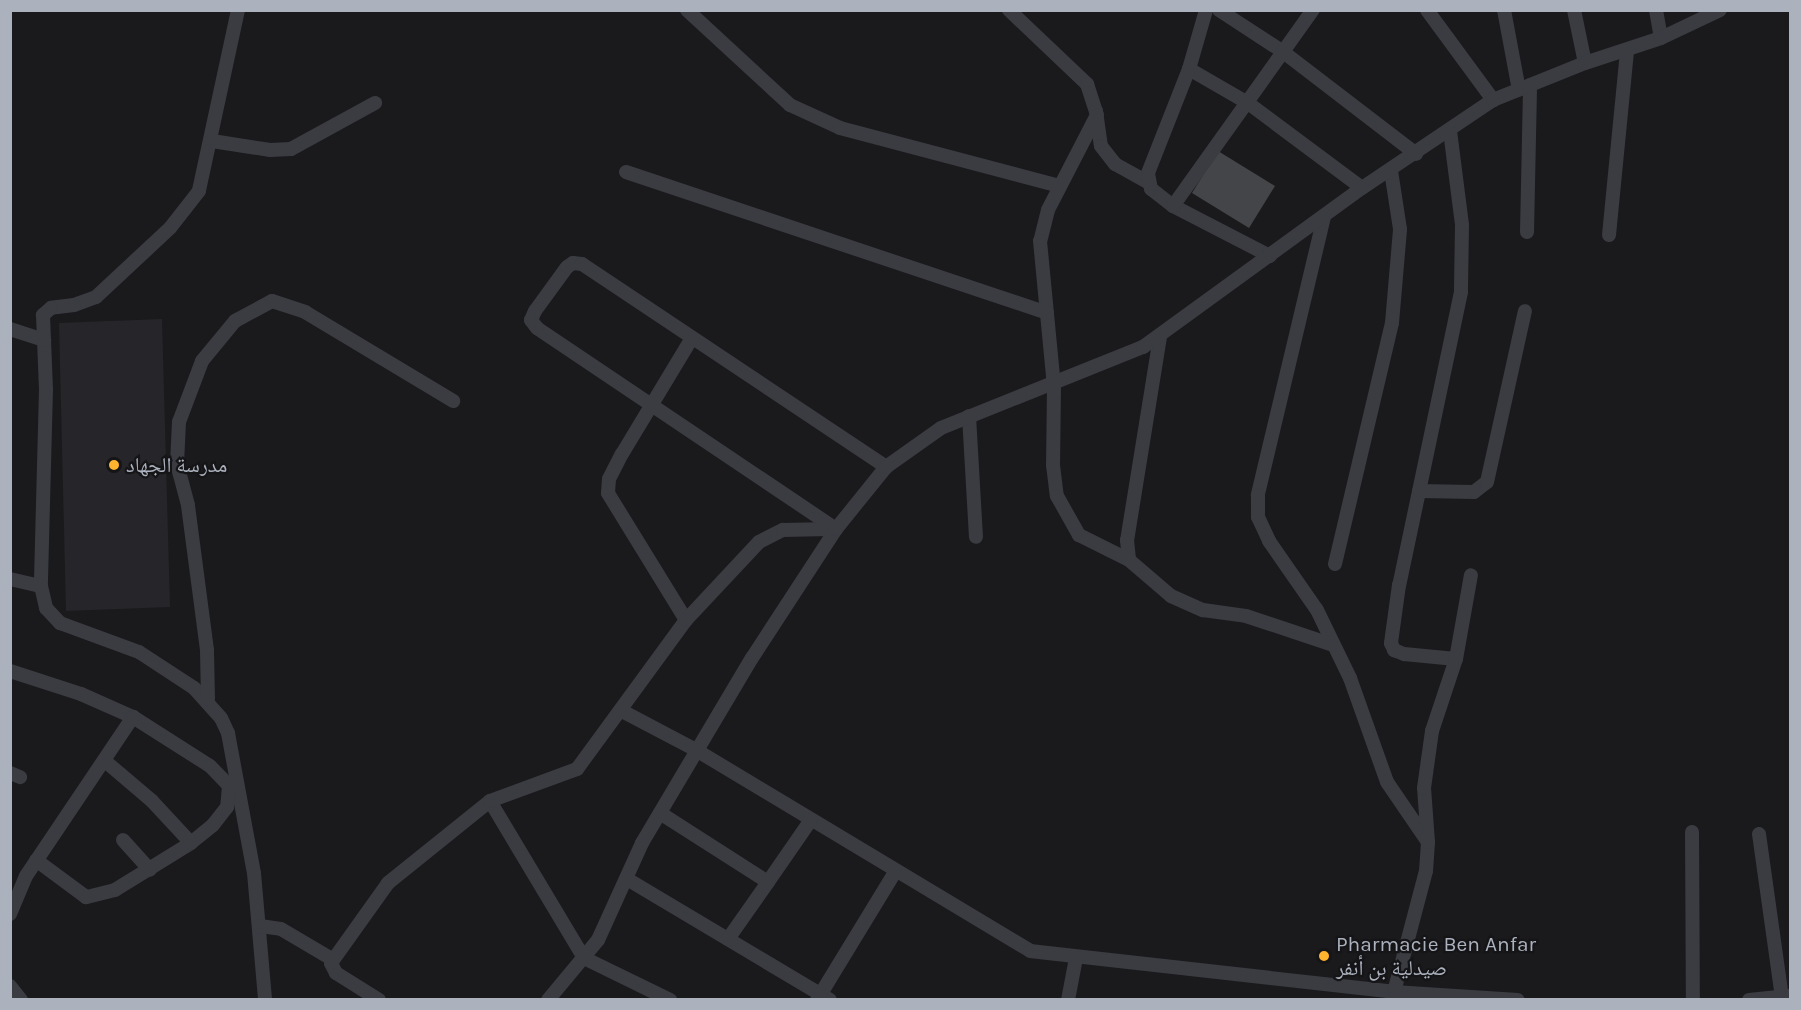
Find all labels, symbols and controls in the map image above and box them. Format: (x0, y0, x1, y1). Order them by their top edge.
place label: مدرسة الجهاد (126, 452, 227, 478)
marker: مدرسة الجهاد (107, 458, 121, 472)
place label: Pharmacie Ben Anfar صيدلية بن أنفر (1336, 931, 1536, 981)
marker: Pharmacie Ben Anfar صيدلية بن أنفر (1317, 949, 1331, 963)

